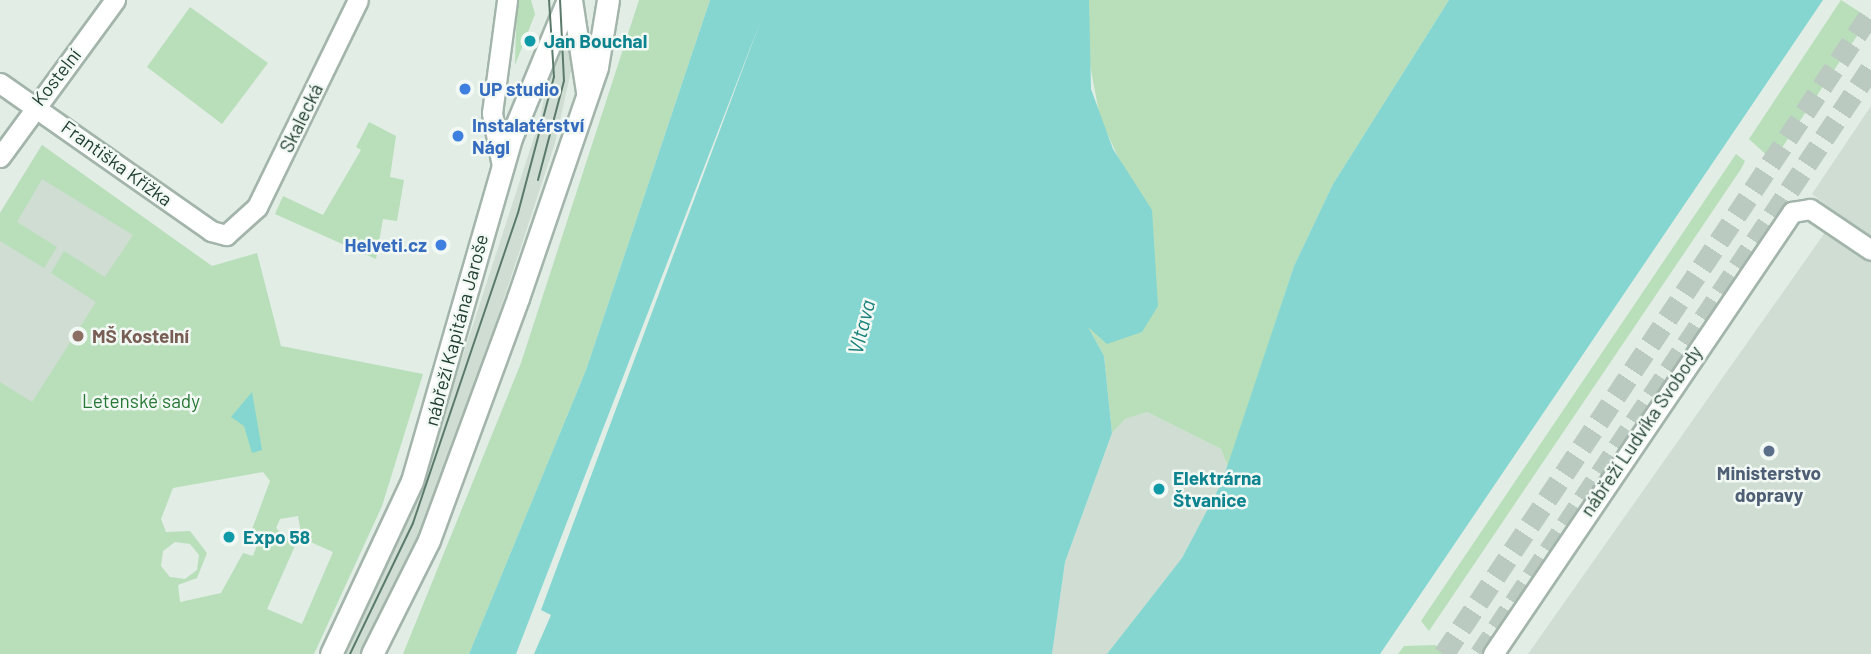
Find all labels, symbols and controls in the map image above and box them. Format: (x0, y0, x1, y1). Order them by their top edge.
place label: Jan Bouchal (544, 30, 647, 52)
marker: Jan Bouchal (522, 33, 538, 49)
street label: Kostelní (27, 44, 85, 110)
place label: UP studio (479, 78, 559, 100)
street label: Skalecká (275, 80, 327, 156)
marker: UP studio (457, 81, 473, 97)
place label: Instalatérství Nágl (472, 114, 584, 158)
street label: Františka Křížka (57, 115, 177, 211)
marker: Instalatérství Nágl (450, 128, 466, 144)
street label: nábřeží Kapitána Jaroše (419, 232, 493, 428)
place label: Helveti.cz (345, 234, 427, 256)
marker: Helveti.cz (433, 237, 449, 253)
water label: Vltava (842, 297, 880, 357)
place label: MŠ Kostelní (92, 325, 189, 347)
marker: MŠ Kostelní (70, 328, 86, 344)
street label: nábřeží Ludvíka Svobody (1575, 341, 1707, 521)
park label: Letenské sady (82, 390, 200, 412)
marker: Ministerstvo dopravy (1761, 443, 1777, 459)
place label: Ministerstvo dopravy (1717, 462, 1821, 506)
place label: Elektrárna Štvanice (1173, 467, 1261, 511)
marker: Elektrárna Štvanice (1151, 481, 1167, 497)
place label: Expo 58 (243, 526, 310, 548)
marker: Expo 58 (221, 529, 237, 545)

